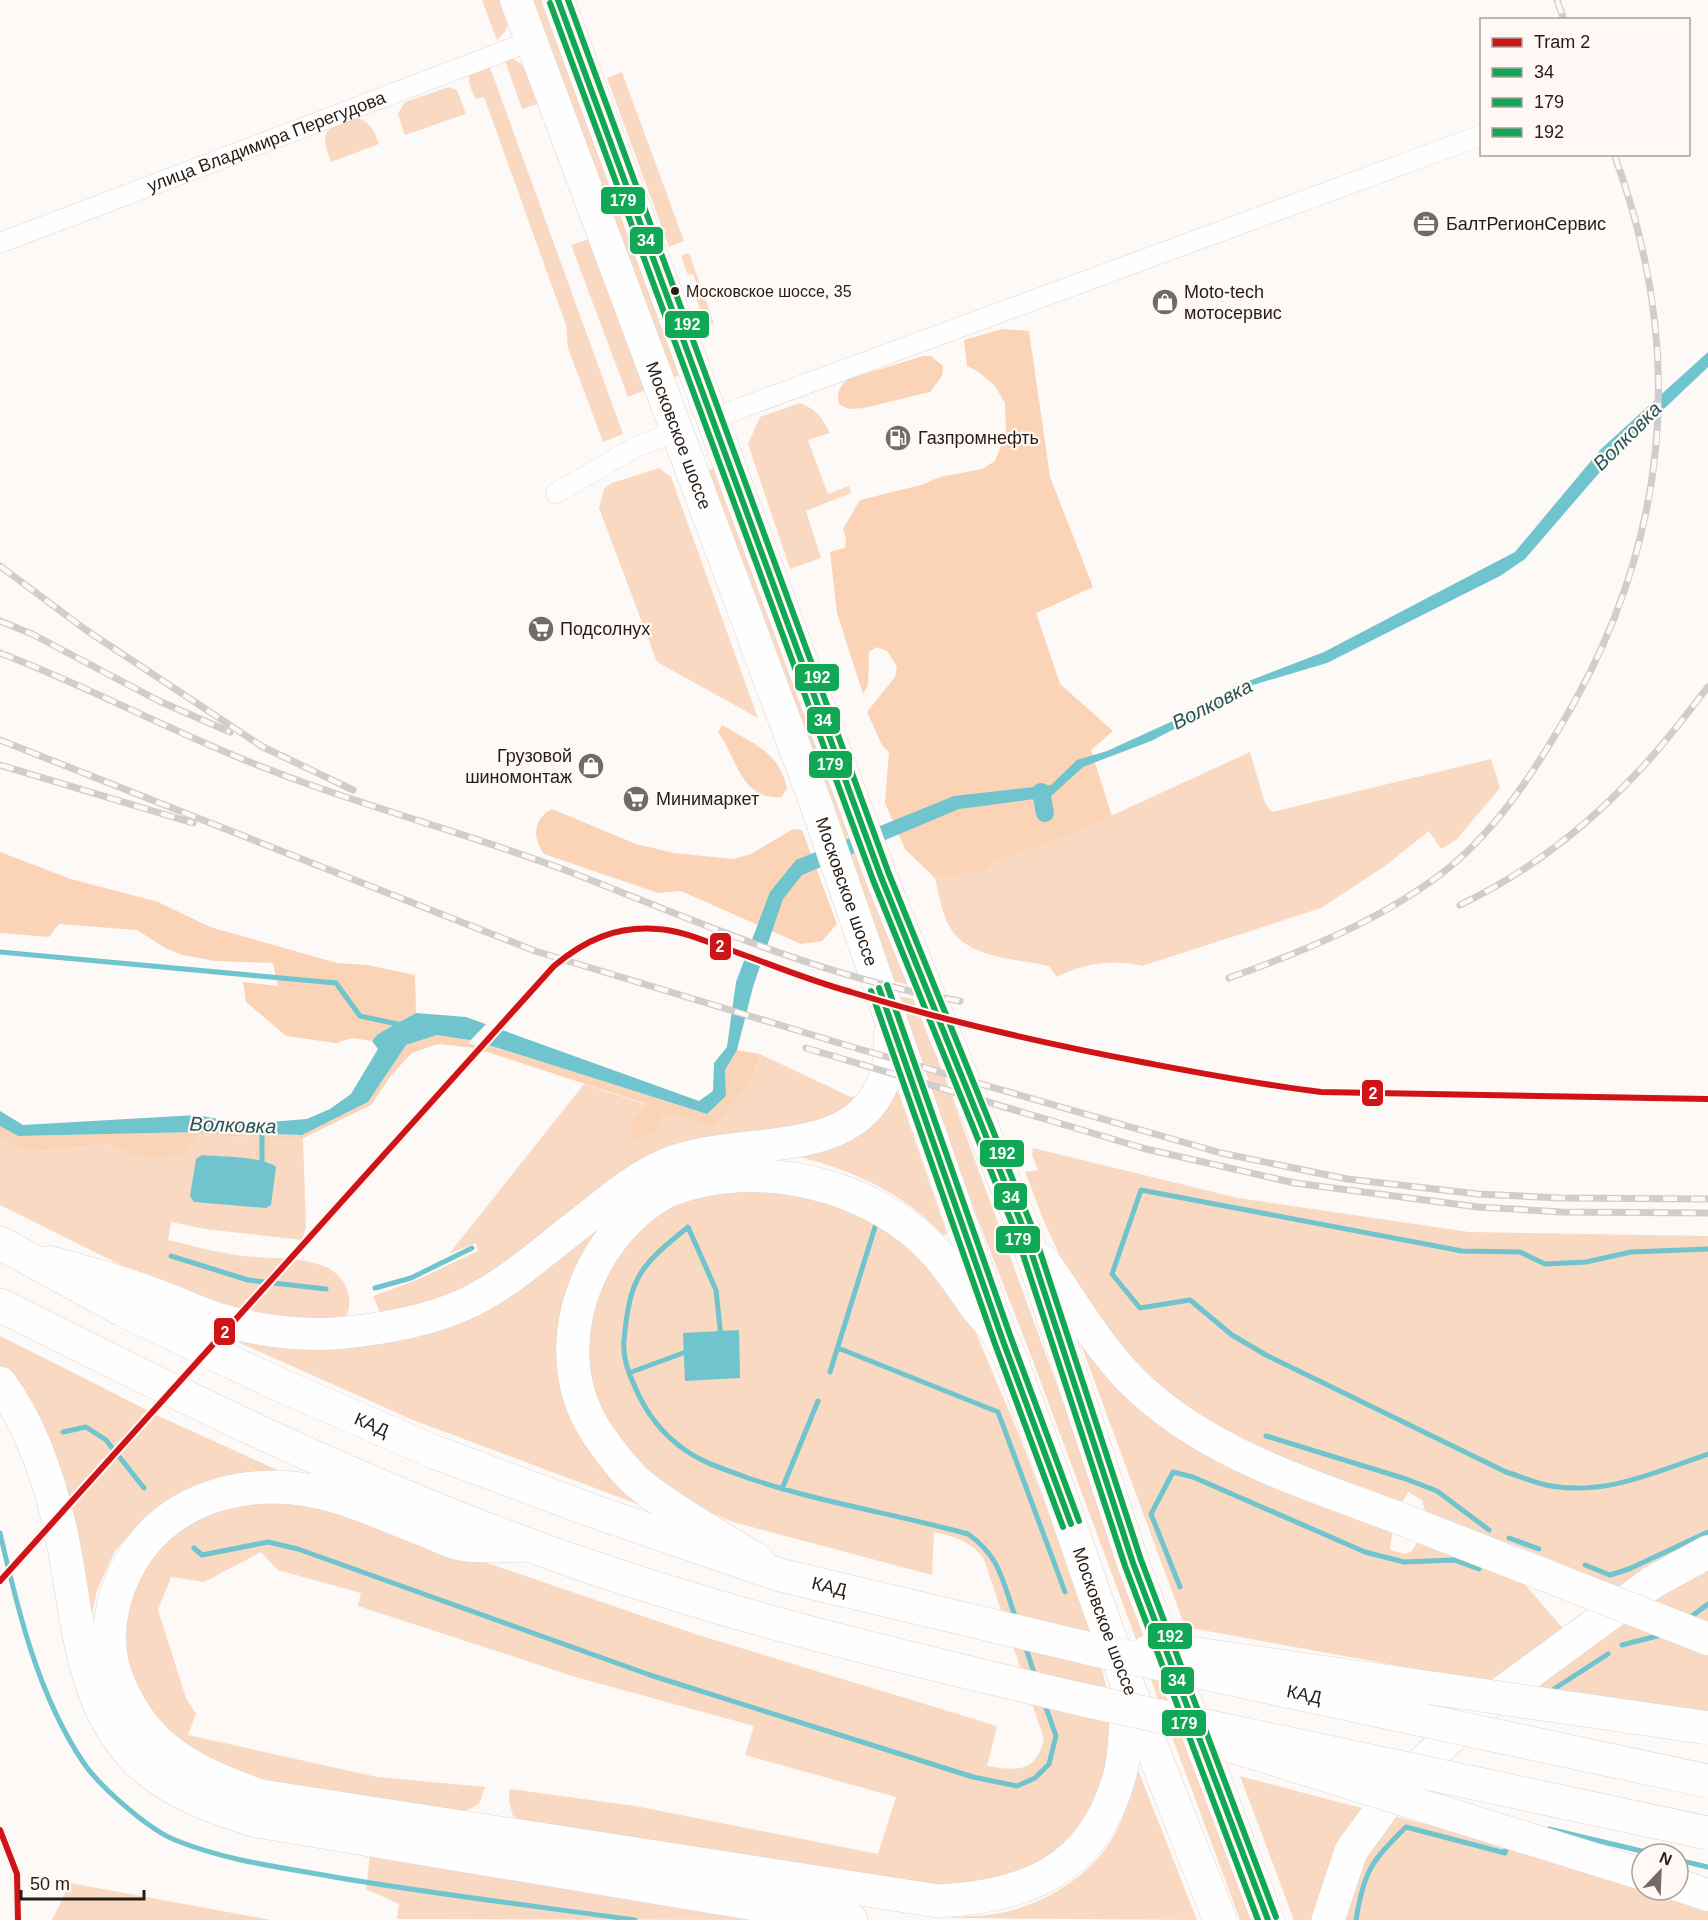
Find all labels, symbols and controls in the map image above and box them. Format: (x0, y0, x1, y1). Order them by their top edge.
legend (1480, 18, 1690, 156)
text: Tram 2 (1534, 32, 1590, 52)
text: 34 (1534, 62, 1554, 82)
street label: улица Владимира Перегудова (145, 87, 389, 196)
text: 179 (1534, 92, 1564, 112)
text: 192 (1534, 122, 1564, 142)
line badge: 179 (600, 186, 646, 215)
text: 179 (610, 192, 636, 209)
office icon: БалтРегионСервис (1411, 209, 1441, 239)
place label: БалтРегионСервис (1446, 214, 1606, 234)
line badge: 34 (629, 226, 664, 255)
text: 34 (637, 232, 655, 249)
place label: Moto-tech мотосервис (1184, 282, 1282, 323)
place label: Московское шоссе, 35 (686, 283, 852, 300)
marker: Московское шоссе, 35 (669, 285, 681, 297)
shop icon: Moto-tech мотосервис (1150, 287, 1180, 317)
line badge: 192 (664, 310, 710, 339)
text: 192 (674, 316, 700, 333)
street label: Московское шоссе (642, 359, 715, 512)
water label: Волковка (1589, 398, 1665, 474)
fuel station icon: Газпромнефть (883, 423, 913, 453)
place label: Газпромнефть (918, 428, 1039, 448)
supermarket icon: Подсолнух (526, 614, 556, 644)
place label: Подсолнух (560, 619, 650, 639)
line badge: 192 (794, 663, 840, 692)
text: 192 (804, 669, 830, 686)
water label: Волковка (1168, 674, 1256, 734)
line badge: 34 (806, 706, 841, 735)
text: 34 (814, 712, 832, 729)
place label: Грузовой шиномонтаж (465, 746, 572, 787)
line badge: 179 (808, 750, 853, 779)
shop icon: Грузовой шиномонтаж (576, 751, 606, 781)
text: 179 (817, 756, 843, 773)
supermarket icon: Минимаркет (621, 784, 651, 814)
place label: Минимаркет (656, 789, 759, 809)
street label: Московское шоссе (811, 815, 881, 969)
line badge: 2 (709, 932, 732, 961)
text: 2 (716, 938, 725, 955)
line badge: 2 (1361, 1079, 1384, 1107)
text: 2 (1369, 1085, 1378, 1102)
water label: Волковка (189, 1112, 277, 1138)
line badge: 192 (979, 1139, 1025, 1168)
text: 192 (989, 1145, 1015, 1162)
line badge: 34 (993, 1182, 1028, 1211)
text: 34 (1002, 1189, 1020, 1206)
line badge: 179 (995, 1225, 1041, 1254)
text: 179 (1005, 1231, 1031, 1248)
line badge: 2 (213, 1317, 236, 1346)
text: 2 (221, 1324, 230, 1341)
street label: КАД (352, 1409, 392, 1441)
street label: Московское шоссе (1069, 1545, 1141, 1698)
street label: КАД (810, 1573, 849, 1601)
line badge: 192 (1147, 1622, 1193, 1650)
text: 192 (1157, 1628, 1183, 1645)
line badge: 34 (1160, 1666, 1195, 1695)
text: 34 (1168, 1672, 1186, 1689)
street label: КАД (1285, 1681, 1324, 1708)
line badge: 179 (1161, 1709, 1207, 1737)
text: 179 (1171, 1715, 1197, 1732)
north arrow (1630, 1842, 1690, 1902)
text: N (1657, 1849, 1674, 1869)
scale bar (21, 1863, 144, 1901)
text: 50 m (30, 1874, 70, 1894)

